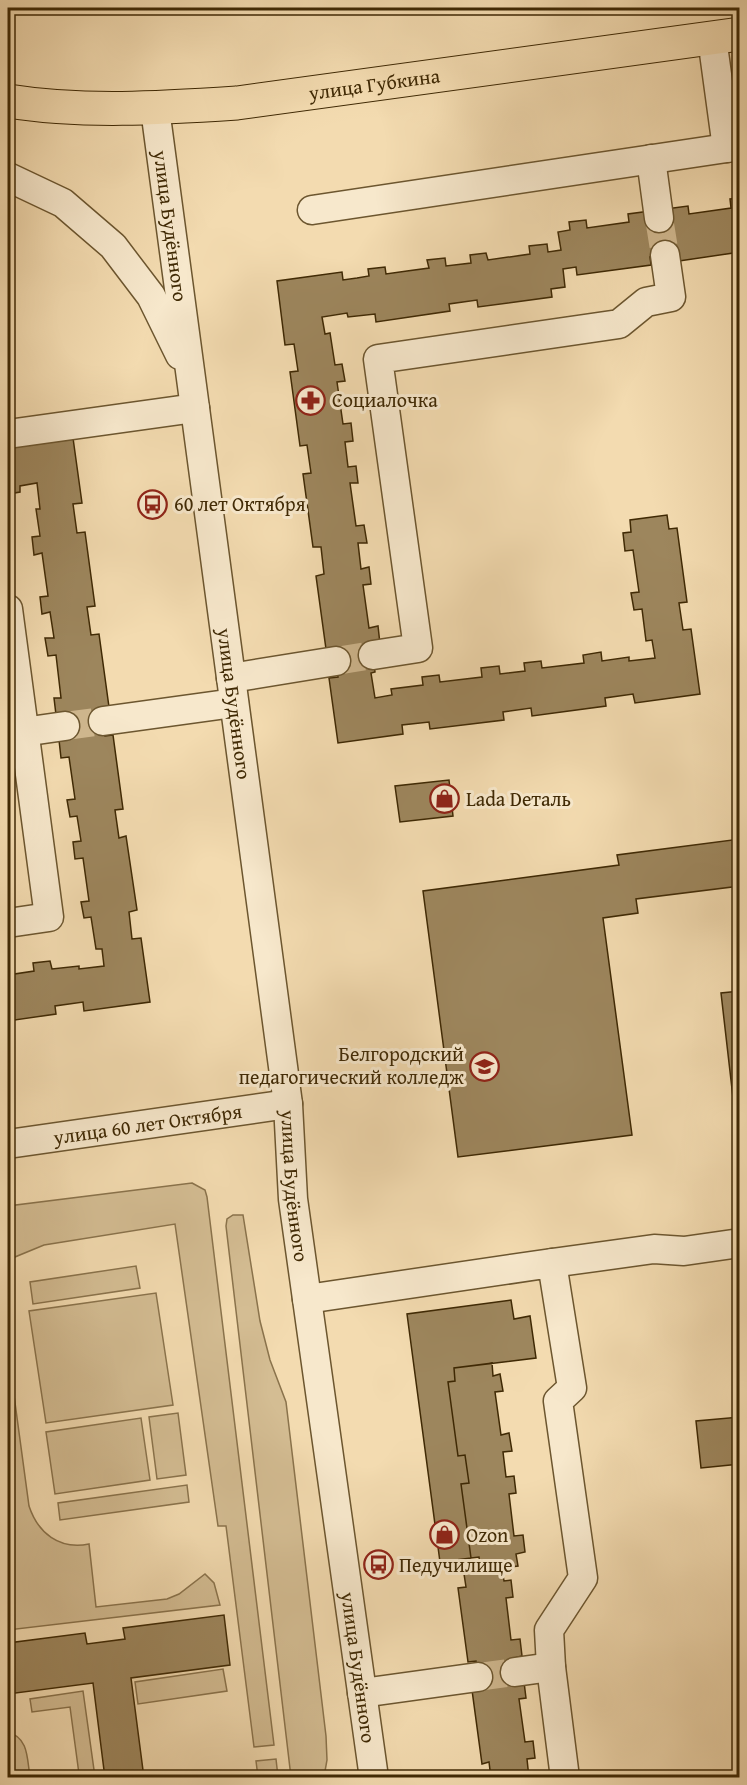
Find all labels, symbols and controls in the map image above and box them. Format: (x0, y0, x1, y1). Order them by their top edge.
street label: улица Губкина (306, 60, 442, 107)
street label: улица Будённого (147, 147, 196, 303)
pharmacy icon: Социалочка (295, 384, 327, 416)
place label: Социалочка (332, 385, 438, 414)
bus stop icon: 60 лет Октября (137, 488, 169, 520)
place label: 60 лет Октября (174, 489, 306, 518)
street label: улица Будённого (210, 625, 259, 781)
shop icon: Lada Dеталь (429, 783, 461, 815)
place label: Lada Dеталь (466, 784, 571, 813)
place label: Белгородский педагогический колледж (239, 1039, 464, 1091)
school or university icon: Белгородский педагогический колледж (469, 1050, 501, 1082)
street label: улица 60 лет Октября (50, 1096, 244, 1152)
street label: улица Будённого (274, 1108, 317, 1264)
shop icon: Ozon (429, 1519, 461, 1551)
place label: Ozon (466, 1520, 508, 1549)
bus stop icon: Педучилище (362, 1549, 394, 1581)
place label: Педучилище (399, 1550, 513, 1579)
street label: улица Будённого (334, 1589, 384, 1745)

